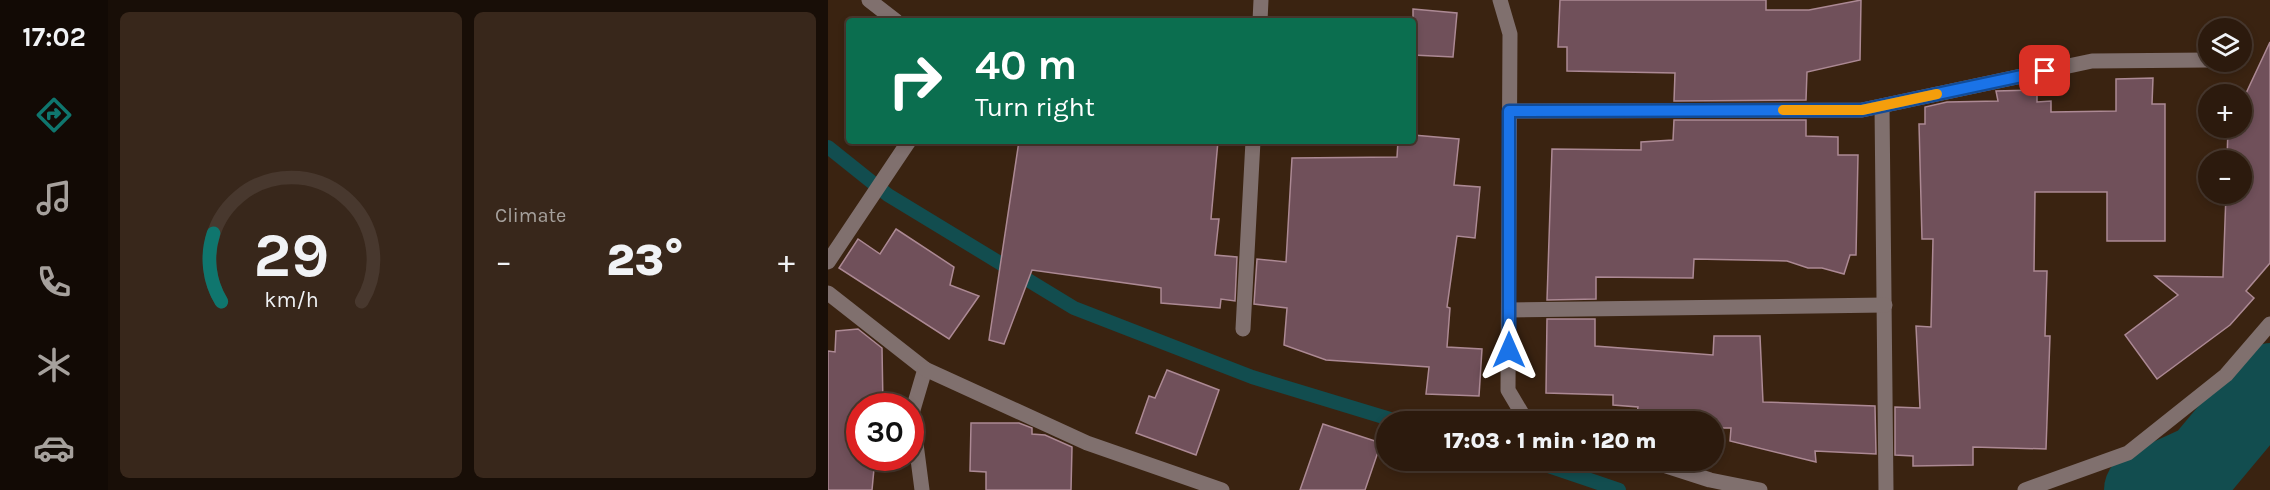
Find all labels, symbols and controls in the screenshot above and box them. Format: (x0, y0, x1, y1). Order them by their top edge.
map controls (2198, 18, 2252, 204)
button: layers (2198, 18, 2252, 72)
text: 17:02 (22, 21, 86, 53)
text: 40 m (975, 40, 1077, 90)
icon: right (876, 42, 954, 120)
pin (2019, 45, 2070, 96)
icon: arrive (2028, 54, 2061, 87)
button: + (2198, 84, 2252, 138)
text: Turn right (975, 91, 1095, 123)
icon: directions (33, 94, 75, 136)
button: − (2198, 150, 2252, 204)
icon: music (33, 177, 75, 219)
text: Climate (495, 204, 566, 227)
text: 29 (253, 219, 329, 292)
text: 23° (606, 234, 684, 286)
text: − (495, 242, 512, 280)
text: + (778, 242, 795, 280)
icon: phone (33, 261, 75, 303)
text: km/h (264, 287, 318, 312)
position arrow (1477, 318, 1541, 382)
icon: climate (33, 344, 75, 386)
speed limit sign: 30 (846, 393, 924, 471)
icon: car (33, 427, 75, 469)
text: 17:03 · 1 min · 120 m (1444, 428, 1656, 454)

